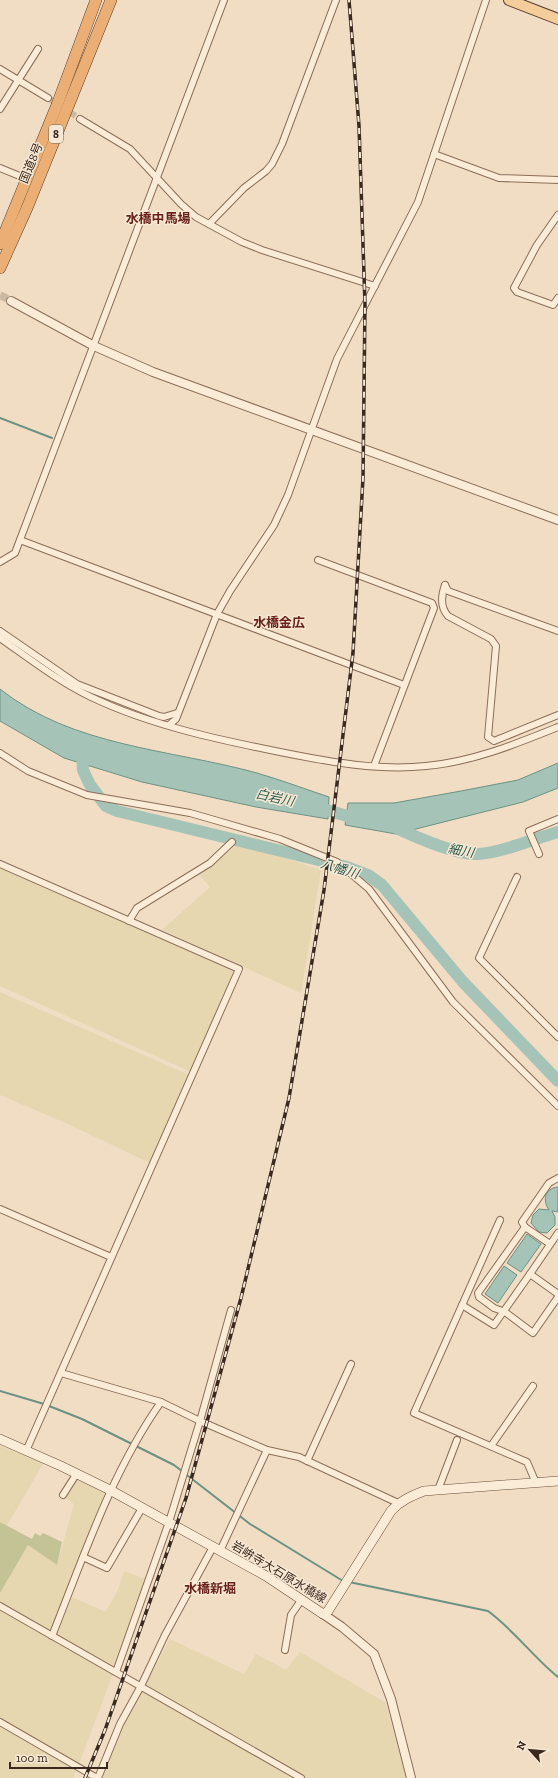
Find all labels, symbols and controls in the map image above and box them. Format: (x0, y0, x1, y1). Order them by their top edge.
road number: 8 (49, 125, 63, 143)
street label: 国道8号 (17, 141, 45, 185)
district label: 水橋中馬場 (125, 211, 191, 226)
district label: 水橋金広 (253, 615, 305, 630)
water label: 白岩川 (254, 786, 297, 809)
water label: 細川 (447, 841, 477, 860)
water label: 八幡川 (319, 856, 363, 882)
street label: 岩峅寺大石原水橋線 (229, 1538, 329, 1606)
district label: 水橋新堀 (184, 1581, 236, 1596)
north arrow (510, 1730, 550, 1770)
text: N (514, 1738, 530, 1752)
scale bar (10, 1744, 107, 1770)
text: 100 m (16, 1751, 48, 1765)

